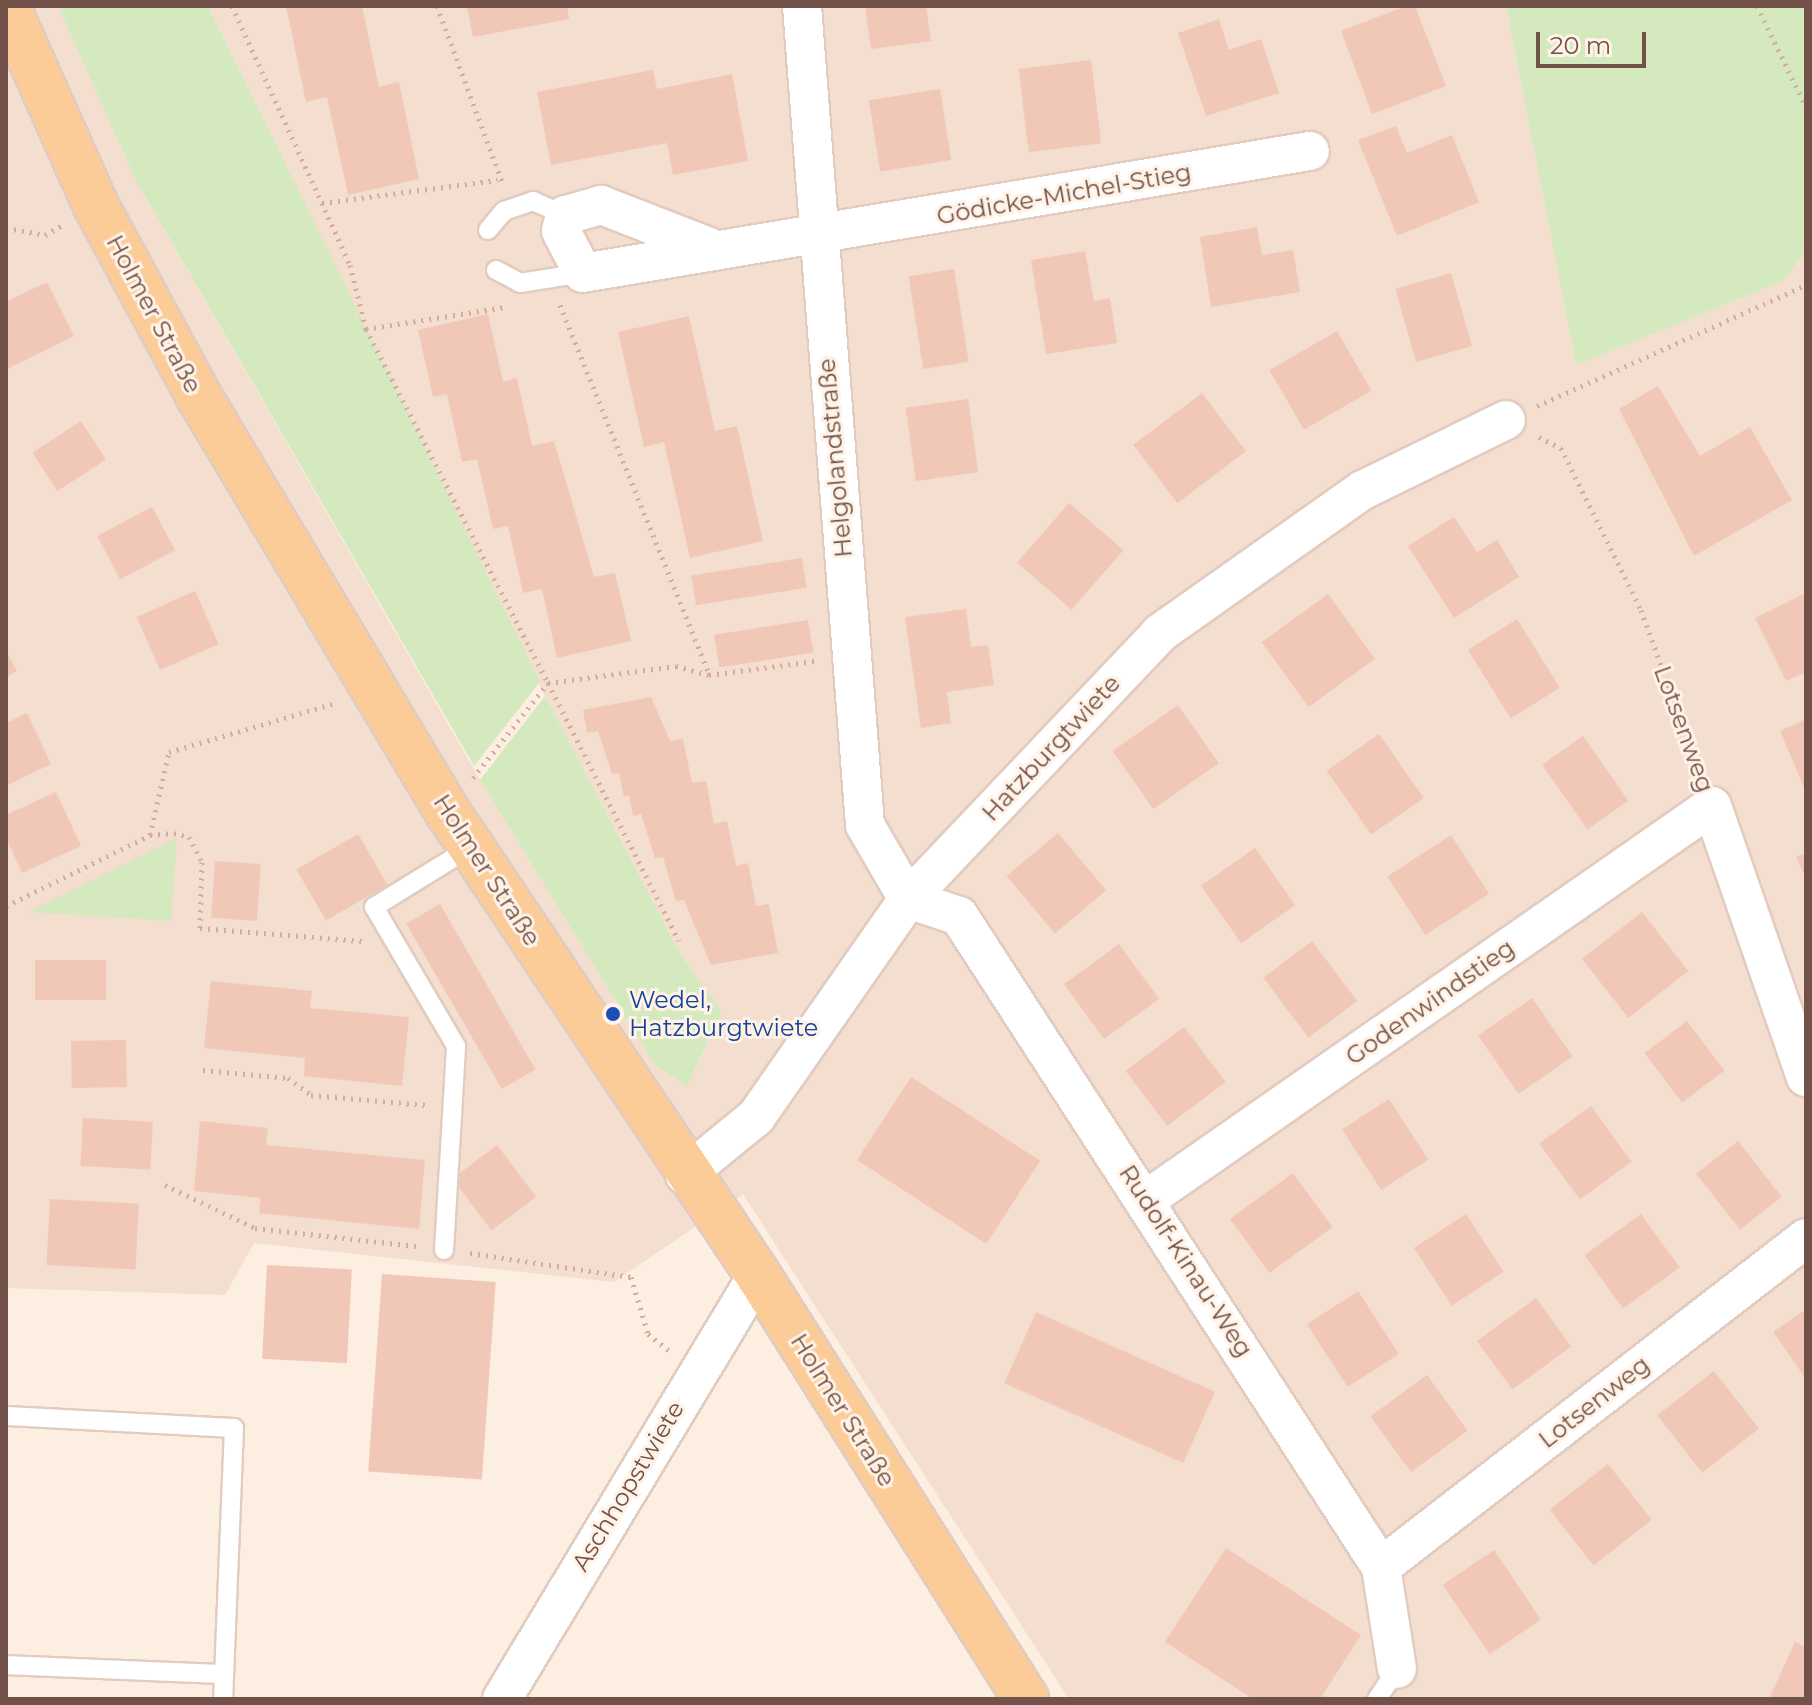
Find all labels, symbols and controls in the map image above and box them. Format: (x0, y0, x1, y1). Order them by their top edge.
scale bar (1540, 16, 1650, 66)
text: 20 m (1550, 31, 1611, 60)
street label: Gödicke-Michel-Stieg (934, 157, 1194, 231)
street label: Holmer Straße (100, 230, 208, 398)
street label: Helgolandstraße (812, 357, 858, 559)
street label: Lotsenweg (1648, 662, 1720, 796)
street label: Hatzburgtwiete (976, 669, 1126, 827)
street label: Holmer Straße (427, 789, 547, 951)
street label: Godenwindstieg (1340, 933, 1520, 1071)
place label: Wedel, Hatzburgtwiete (629, 986, 818, 1042)
marker: Wedel, Hatzburgtwiete (604, 1005, 622, 1023)
street label: Rudolf-Kinau-Weg (1113, 1160, 1259, 1362)
street label: Holmer Straße (784, 1328, 902, 1492)
street label: Lotsenweg (1533, 1350, 1655, 1454)
street label: Aschhopstwiete (566, 1396, 690, 1576)

